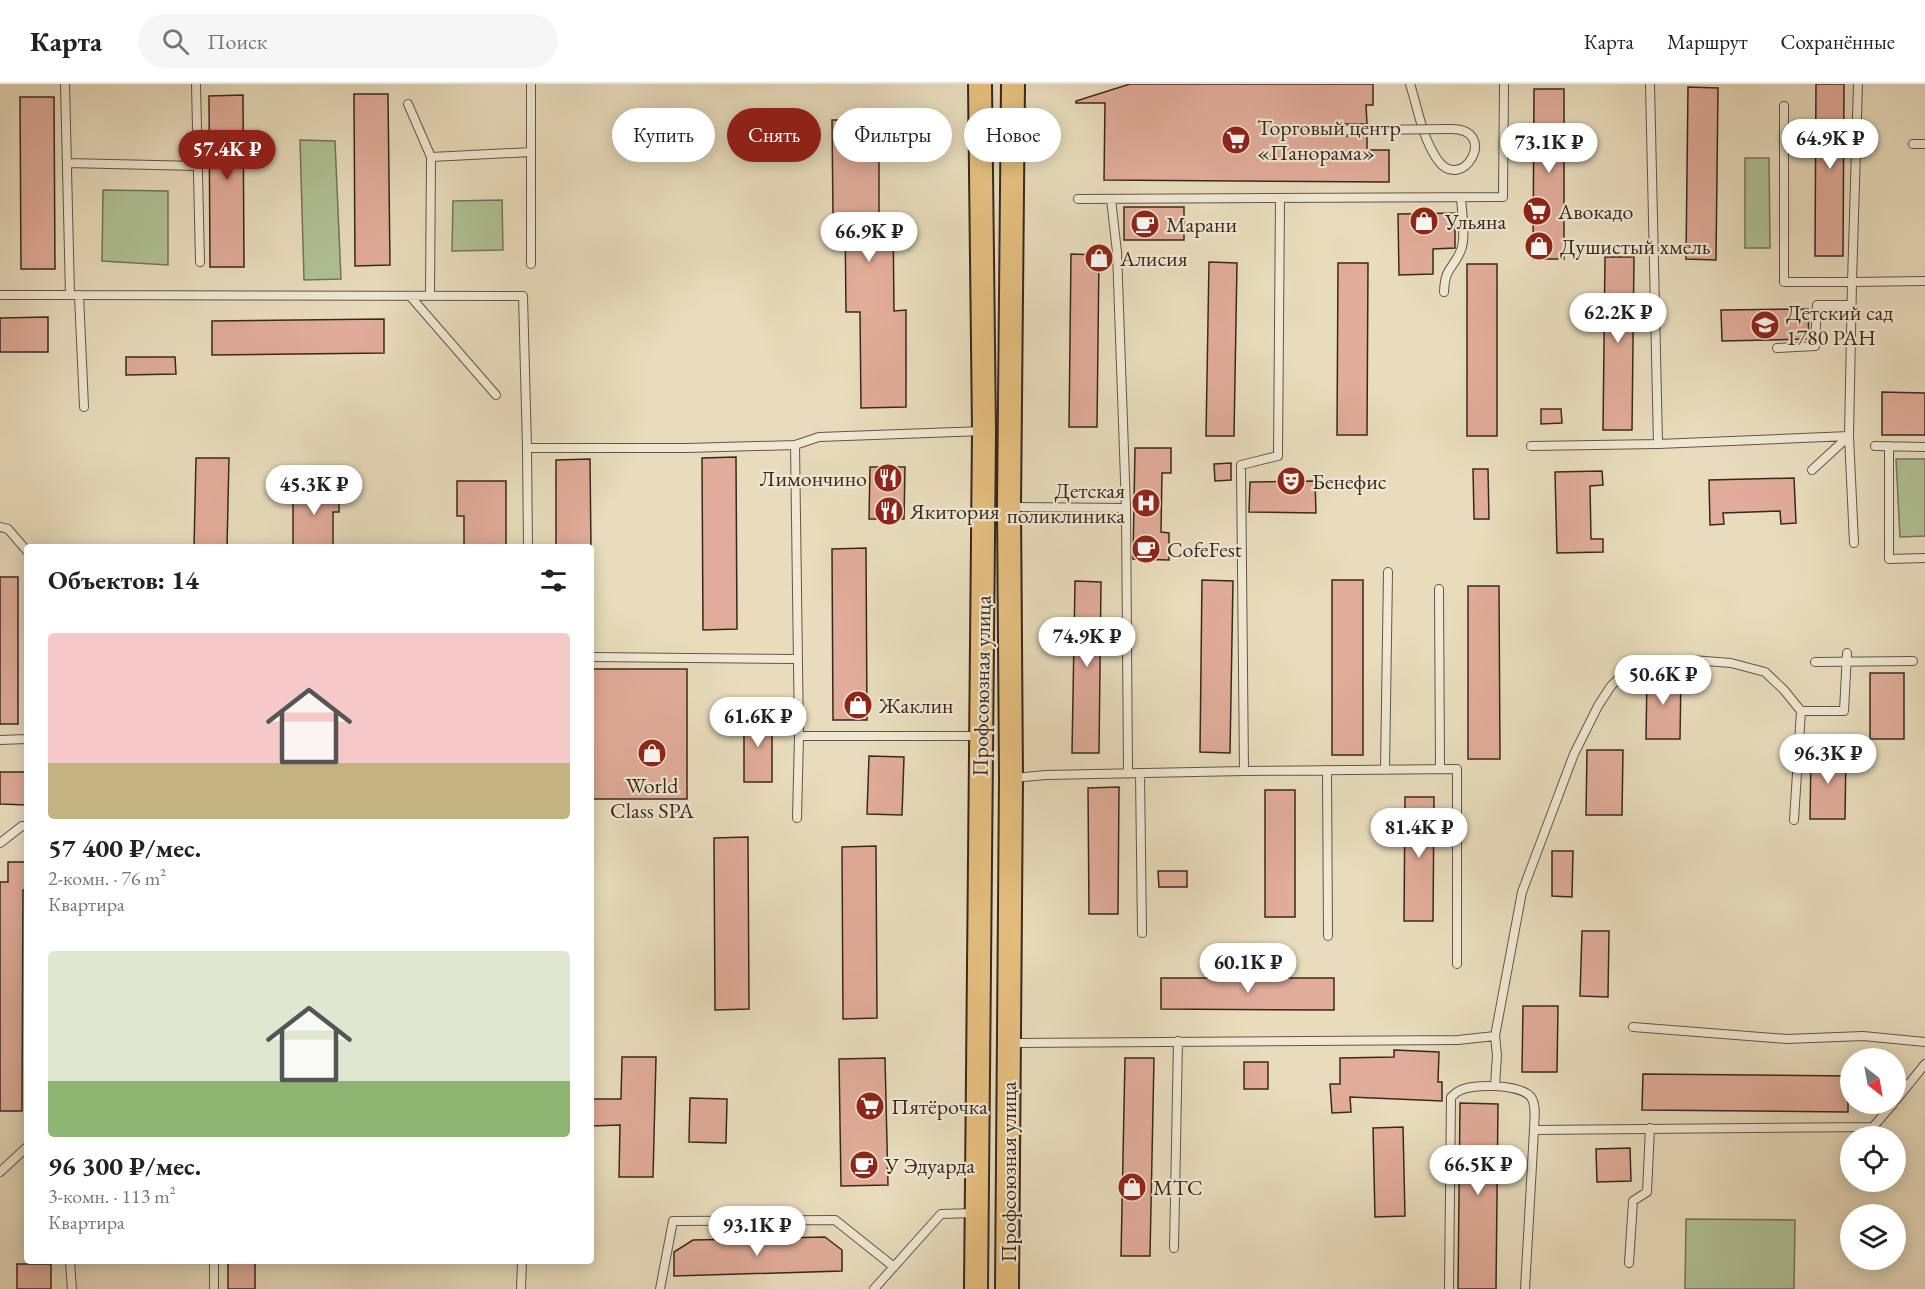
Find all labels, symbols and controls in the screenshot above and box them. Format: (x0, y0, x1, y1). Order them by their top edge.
search box (138, 14, 558, 68)
text: Карта (30, 23, 102, 59)
icon: search (159, 25, 192, 58)
text: Поиск (207, 27, 267, 56)
text: Карта (1584, 28, 1634, 55)
text: Маршрут (1667, 28, 1748, 55)
text: Сохранённые (1781, 28, 1895, 55)
chip: Купить (612, 108, 715, 162)
chip: Снять (727, 108, 821, 162)
chip: Фильтры (833, 108, 952, 162)
chip: Новое (964, 108, 1061, 162)
place label: Торговый центр «Панорама» (1257, 113, 1401, 167)
pin: 64.9K ₽ (1775, 119, 1885, 170)
pin: 73.1K ₽ (1494, 123, 1604, 174)
supermarket icon: Торговый центр «Панорама» (1220, 124, 1252, 156)
text: 64.9K ₽ (1796, 125, 1864, 151)
text: 73.1K ₽ (1515, 129, 1583, 155)
pin: 57.4K ₽ (172, 130, 282, 181)
text: 57.4K ₽ (193, 136, 261, 162)
supermarket icon: Авокадо (1521, 195, 1553, 227)
place label: Авокадо (1557, 197, 1633, 226)
shop icon: Ульяна (1408, 205, 1440, 237)
place label: Ульяна (1444, 207, 1507, 236)
cafe icon: Марани (1129, 208, 1161, 240)
place label: Марани (1166, 210, 1237, 239)
pin: 66.9K ₽ (814, 212, 924, 263)
text: 66.9K ₽ (835, 218, 903, 244)
shop icon: Душистый хмель (1523, 230, 1555, 262)
place label: Душистый хмель (1560, 232, 1711, 261)
shop icon: Алисия (1083, 242, 1115, 274)
place label: Алисия (1119, 244, 1188, 273)
pin: 62.2K ₽ (1563, 293, 1673, 344)
place label: Детский сад 1780 РАН (1786, 298, 1893, 352)
text: 62.2K ₽ (1584, 299, 1652, 325)
school or university icon: Детский сад 1780 РАН (1749, 309, 1781, 341)
restaurant icon: Лимончино (872, 462, 904, 494)
place label: Лимончино (760, 464, 867, 493)
pin: 45.3K ₽ (259, 465, 369, 516)
theatre icon: Бенефис (1275, 465, 1307, 497)
place label: Бенефис (1312, 467, 1387, 496)
text: 45.3K ₽ (280, 471, 348, 497)
place label: Детская поликлиника (1007, 476, 1125, 530)
hospital icon: Детская поликлиника (1130, 487, 1162, 519)
restaurant icon: Якитория (873, 495, 905, 527)
place label: Якитория (909, 497, 1000, 526)
cafe icon: CofeFest (1130, 533, 1162, 565)
place label: CofeFest (1167, 535, 1242, 564)
text: Объектов: 14 (48, 563, 199, 597)
icon: filters (537, 564, 570, 597)
street label: Профсоюзная улица (965, 595, 998, 777)
pin: 74.9K ₽ (1032, 617, 1142, 668)
text: 74.9K ₽ (1053, 623, 1121, 649)
pin: 50.6K ₽ (1608, 655, 1718, 706)
text: 50.6K ₽ (1629, 661, 1697, 687)
icon: home (255, 672, 363, 780)
shop icon: Жаклин (842, 689, 874, 721)
place label: Жаклин (878, 691, 954, 720)
pin: 61.6K ₽ (703, 697, 813, 748)
text: 61.6K ₽ (724, 703, 792, 729)
pin: 96.3K ₽ (1773, 734, 1883, 785)
shop icon: World Class SPA (636, 737, 668, 769)
text: 96.3K ₽ (1794, 740, 1862, 766)
place label: World Class SPA (610, 771, 695, 825)
pin: 81.4K ₽ (1364, 808, 1474, 859)
text: 81.4K ₽ (1385, 814, 1453, 840)
text: 57 400 ₽/мес. (48, 831, 201, 865)
text: 2-комн. · 76 m² (48, 865, 166, 891)
text: Квартира (48, 891, 125, 917)
pin: 60.1K ₽ (1193, 943, 1303, 994)
text: 60.1K ₽ (1214, 949, 1282, 975)
icon: home (255, 990, 363, 1098)
north arrow (1840, 1048, 1906, 1114)
map controls (1840, 1048, 1906, 1270)
street label: Профсоюзная улица (994, 1081, 1023, 1263)
supermarket icon: Пятёрочка (854, 1090, 886, 1122)
place label: Пятёрочка (891, 1092, 988, 1121)
button: locate (1840, 1126, 1906, 1192)
pin: 66.5K ₽ (1423, 1145, 1533, 1196)
text: 96 300 ₽/мес. (48, 1149, 201, 1183)
cafe icon: У Эдуарда (848, 1149, 880, 1181)
place label: У Эдуарда (884, 1151, 975, 1180)
text: 66.5K ₽ (1444, 1151, 1512, 1177)
shop icon: МТС (1116, 1171, 1148, 1203)
place label: МТС (1153, 1173, 1203, 1202)
text: 3-комн. · 113 m² (48, 1183, 176, 1209)
button: layers (1840, 1204, 1906, 1270)
pin: 93.1K ₽ (702, 1206, 812, 1257)
text: Квартира (48, 1209, 125, 1235)
text: 93.1K ₽ (723, 1212, 791, 1238)

